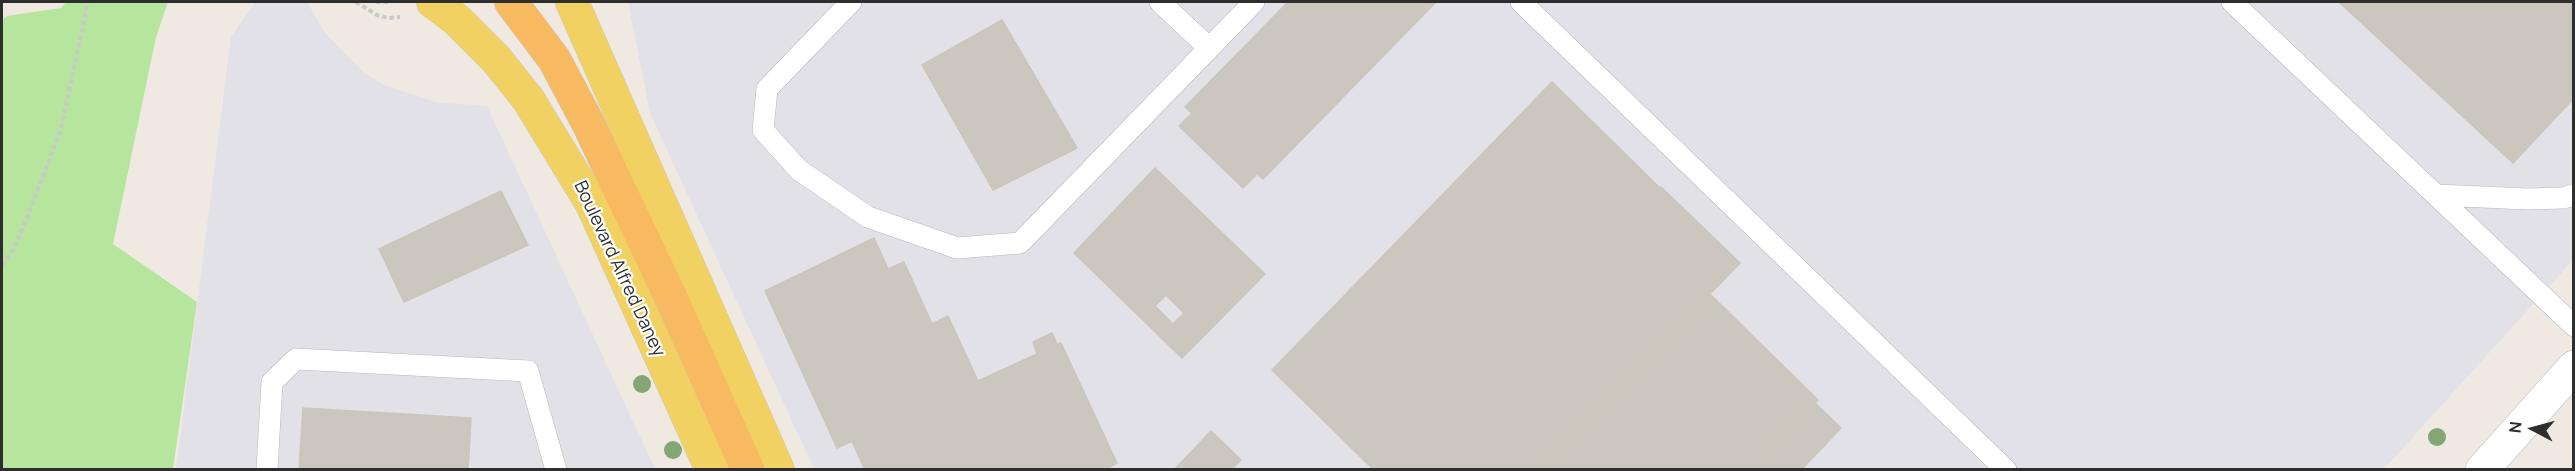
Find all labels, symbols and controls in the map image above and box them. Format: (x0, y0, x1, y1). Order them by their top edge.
street label: Boulevard Alfred Daney (569, 178, 669, 360)
north arrow (2503, 399, 2563, 459)
text: N (2504, 420, 2527, 434)

